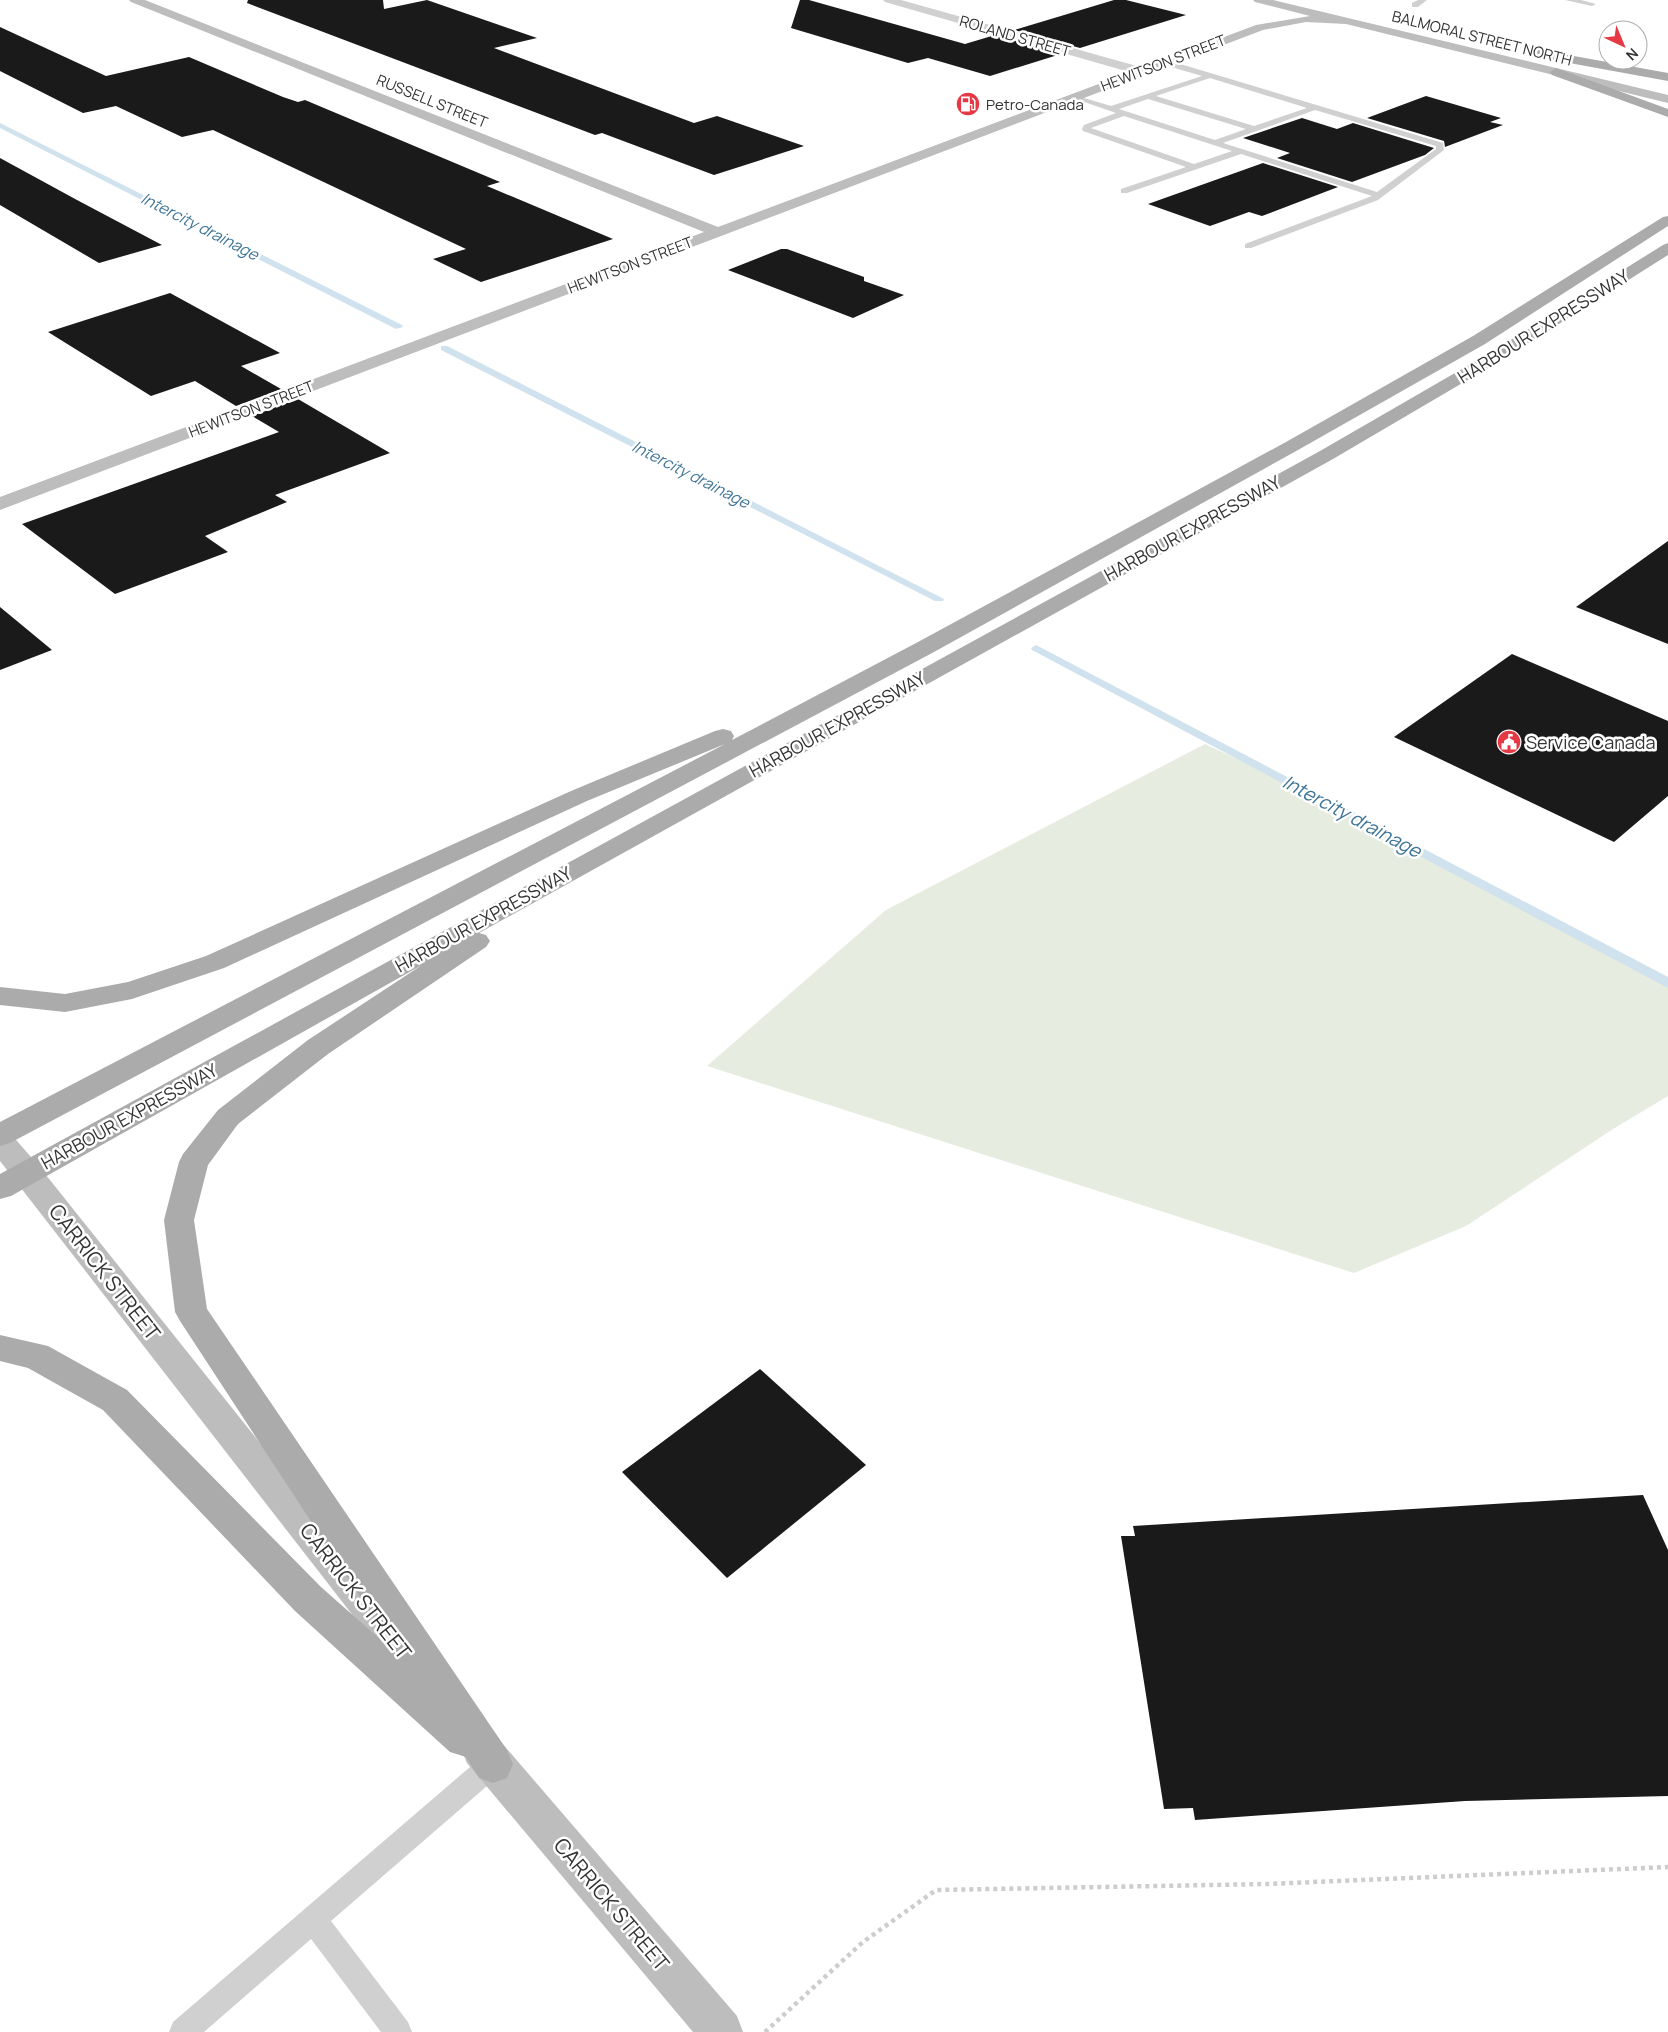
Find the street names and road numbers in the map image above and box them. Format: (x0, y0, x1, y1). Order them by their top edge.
street label: BALMORAL STREET NORTH (1390, 5, 1574, 71)
street label: ROLAND STREET (957, 10, 1073, 62)
street label: HEWITSON STREET (1097, 29, 1229, 97)
street label: RUSSELL STREET (373, 69, 491, 133)
street label: HEWITSON STREET (564, 231, 696, 299)
street label: HARBOUR EXPRESSWAY (1453, 263, 1634, 389)
street label: HEWITSON STREET (185, 375, 317, 443)
street label: HARBOUR EXPRESSWAY (1100, 469, 1285, 586)
street label: HARBOUR EXPRESSWAY (745, 665, 930, 782)
street label: HARBOUR EXPRESSWAY (391, 860, 576, 977)
street label: HARBOUR EXPRESSWAY (37, 1057, 222, 1174)
street label: CARRICK STREET (43, 1198, 167, 1346)
street label: CARRICK STREET (294, 1517, 418, 1665)
street label: CARRICK STREET (548, 1832, 676, 1977)

